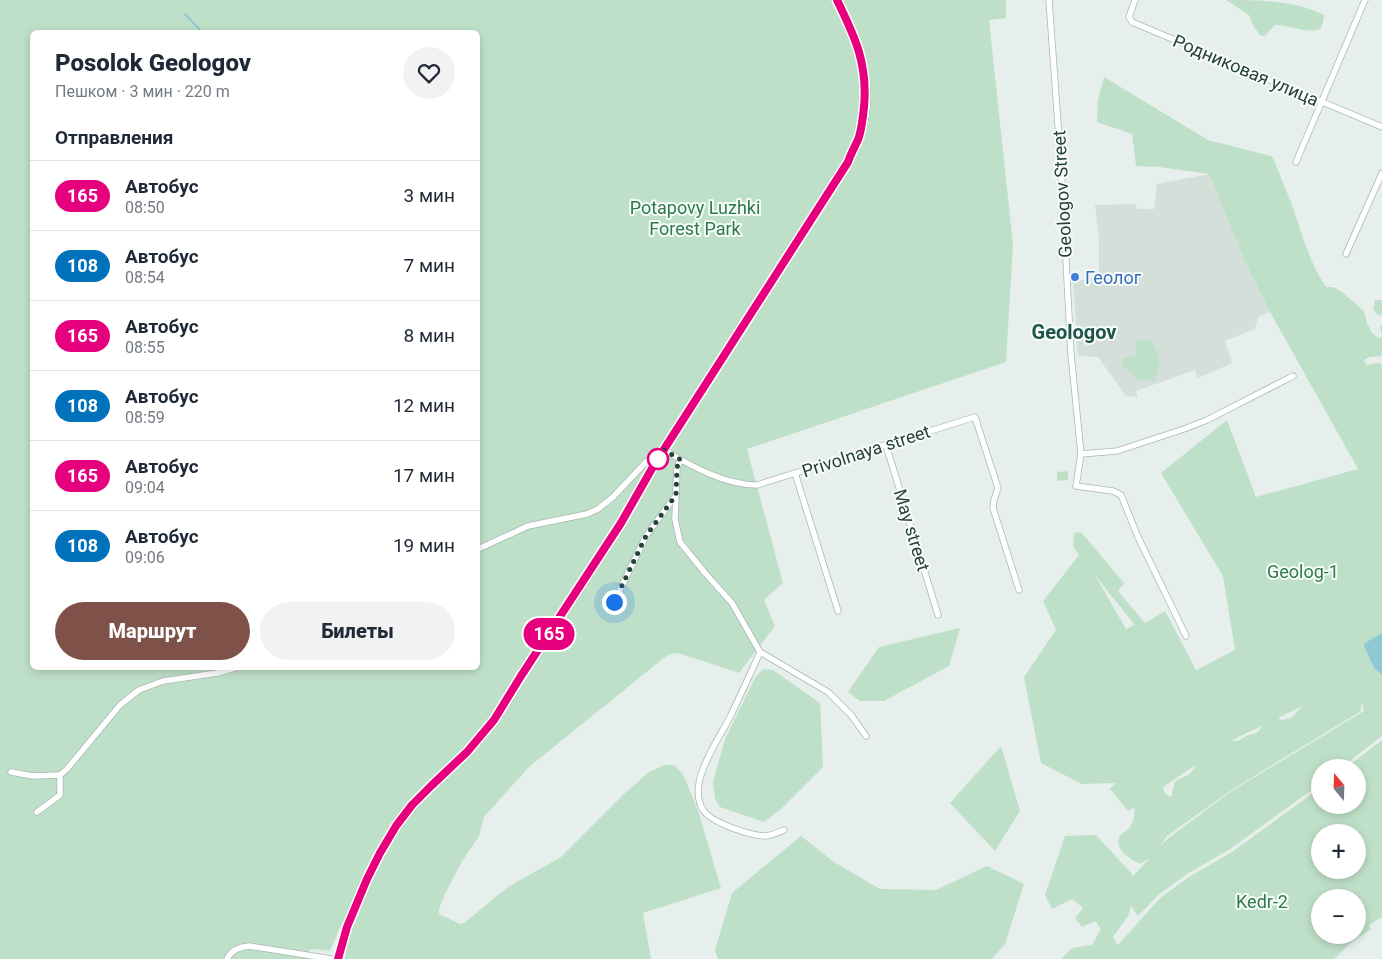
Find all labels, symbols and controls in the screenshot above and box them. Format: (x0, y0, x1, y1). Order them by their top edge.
street label: Родниковая улица (1170, 30, 1322, 110)
button: heart (403, 47, 455, 99)
text: Posolok Geologov (55, 49, 251, 77)
text: Пешком · 3 мин · 220 m (55, 82, 230, 101)
text: Отправления (55, 126, 173, 149)
street label: Geologov Street (1048, 130, 1076, 258)
text: Автобус (125, 175, 199, 198)
text: 3 мин (404, 184, 455, 207)
text: 165 (67, 185, 98, 206)
park label: Potapovy Luzhki Forest Park (630, 197, 760, 239)
text: 08:50 (125, 198, 165, 217)
text: Автобус (125, 245, 199, 268)
text: 7 мин (404, 254, 455, 277)
text: 108 (67, 255, 98, 276)
place label: Геолог (1085, 267, 1142, 288)
text: 08:54 (125, 268, 165, 287)
marker: Геолог (1069, 271, 1081, 283)
text: Автобус (125, 315, 199, 338)
district label: Geologov (1032, 320, 1117, 344)
text: 8 мин (404, 324, 455, 347)
text: 165 (67, 325, 98, 346)
text: 08:55 (125, 338, 165, 357)
text: Автобус (125, 385, 199, 408)
text: 12 мин (393, 394, 455, 417)
text: 108 (67, 395, 98, 416)
text: 08:59 (125, 408, 165, 427)
street label: Privolnaya street (799, 420, 933, 482)
unlabelled marker (647, 448, 669, 470)
text: Автобус (125, 455, 199, 478)
text: 17 мин (393, 464, 455, 487)
text: 165 (67, 465, 98, 486)
text: 09:04 (125, 478, 165, 497)
street label: May street (890, 487, 934, 574)
text: Автобус (125, 525, 199, 548)
text: 19 мин (393, 534, 455, 557)
text: 108 (67, 535, 98, 556)
text: 09:06 (125, 548, 165, 567)
park label: Geolog-1 (1267, 561, 1339, 582)
your location (602, 590, 627, 615)
button: Маршрут (55, 602, 250, 660)
button: Билеты (260, 602, 455, 660)
line badge: 165 (520, 618, 578, 650)
text: 165 (534, 623, 564, 644)
north arrow (1311, 759, 1366, 814)
map controls (1311, 759, 1366, 944)
button: + (1311, 824, 1366, 879)
button: − (1311, 889, 1366, 944)
park label: Kedr-2 (1236, 891, 1288, 912)

